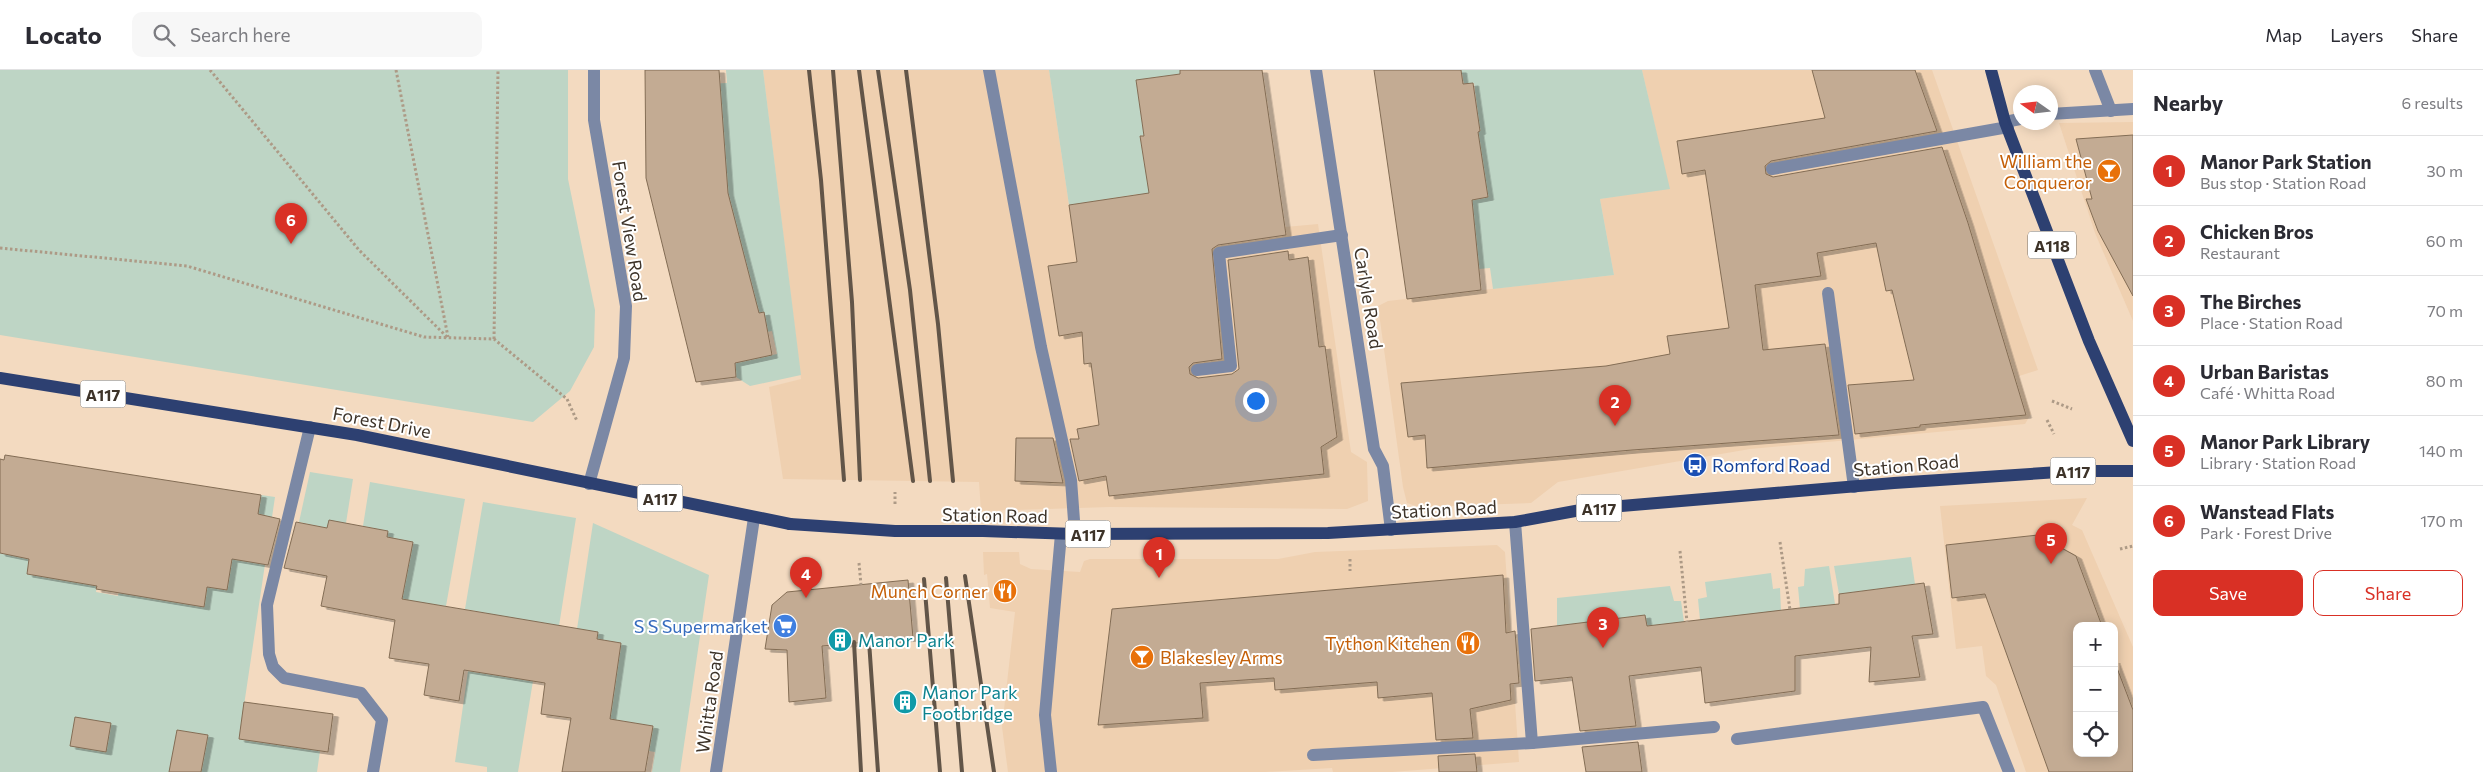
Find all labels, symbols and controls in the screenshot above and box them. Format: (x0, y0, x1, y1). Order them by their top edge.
search box (132, 12, 482, 57)
text: Locato (25, 20, 102, 49)
icon: search (150, 21, 178, 49)
text: Search here (190, 23, 290, 46)
text: Map (2265, 24, 2302, 46)
text: Layers (2330, 24, 2383, 46)
text: Share (2411, 24, 2458, 46)
north arrow (2013, 85, 2058, 130)
text: Nearby (2153, 90, 2223, 115)
text: 6 results (2402, 93, 2463, 112)
place label: William the Conqueror (1999, 150, 2092, 193)
text: Manor Park Station (2200, 150, 2372, 173)
bar icon: William the Conqueror (2096, 158, 2122, 184)
street label: Forest View Road (608, 159, 652, 303)
text: 1 (2165, 161, 2173, 180)
text: 30 m (2426, 161, 2463, 180)
text: Bus stop · Station Road (2200, 173, 2366, 192)
pin: 6 (275, 203, 307, 244)
text: Chicken Bros (2200, 220, 2314, 243)
text: 2 (2164, 231, 2174, 250)
text: 60 m (2426, 231, 2463, 250)
road number: A118 (2028, 232, 2076, 258)
text: Restaurant (2200, 243, 2280, 262)
street label: Carlyle Road (1350, 246, 1388, 350)
text: The Birches (2200, 290, 2301, 313)
text: 3 (2164, 301, 2174, 320)
text: 70 m (2427, 301, 2463, 320)
text: Place · Station Road (2200, 313, 2343, 332)
text: Urban Baristas (2200, 360, 2329, 383)
text: 4 (2164, 371, 2174, 390)
text: 80 m (2426, 371, 2463, 390)
road number: A117 (80, 380, 126, 408)
text: Café · Whitta Road (2200, 383, 2335, 402)
pin: 2 (1599, 385, 1631, 426)
your location (1243, 388, 1269, 414)
street label: Forest Drive (331, 402, 433, 442)
text: Manor Park Library (2200, 430, 2370, 453)
text: 5 (2164, 441, 2174, 460)
text: 140 m (2419, 441, 2463, 460)
street label: Station Road (1852, 449, 1960, 481)
bus stop icon: Romford Road (1682, 452, 1708, 478)
text: Library · Station Road (2200, 453, 2356, 472)
place label: Romford Road (1712, 454, 1830, 476)
road number: A117 (2050, 458, 2096, 484)
road number: A117 (638, 484, 682, 512)
road number: A117 (1576, 494, 1622, 522)
street label: Station Road (1391, 495, 1497, 523)
text: Wanstead Flats (2200, 500, 2334, 523)
street label: Station Road (942, 503, 1048, 527)
text: 6 (2164, 511, 2174, 530)
text: 170 m (2420, 511, 2463, 530)
road number: A117 (1066, 520, 1110, 548)
pin: 5 (2035, 523, 2067, 564)
text: Park · Forest Drive (2200, 523, 2332, 542)
pin: 1 (1143, 537, 1175, 578)
pin: 4 (790, 557, 822, 598)
button: Save (2153, 570, 2303, 616)
button: Share (2313, 570, 2463, 616)
restaurant icon: Munch Corner (992, 578, 1018, 604)
place label: Munch Corner (871, 580, 988, 602)
pin: 3 (1587, 607, 1619, 648)
supermarket icon: S S Supermarket (772, 613, 798, 639)
place label: S S Supermarket (634, 615, 768, 637)
map controls (2073, 622, 2118, 757)
button: + (2073, 622, 2118, 667)
building icon: Manor Park (827, 627, 853, 653)
place label: Manor Park (858, 629, 954, 651)
restaurant icon: Tython Kitchen (1455, 630, 1481, 656)
place label: Tython Kitchen (1325, 632, 1450, 654)
bar icon: Blakesley Arms (1129, 644, 1155, 670)
place label: Blakesley Arms (1160, 646, 1283, 668)
street label: Whitta Road (691, 649, 727, 755)
button: − (2073, 667, 2118, 712)
place label: Manor Park Footbridge (922, 681, 1018, 724)
building icon: Manor Park Footbridge (892, 689, 918, 715)
button: locate (2073, 712, 2118, 757)

